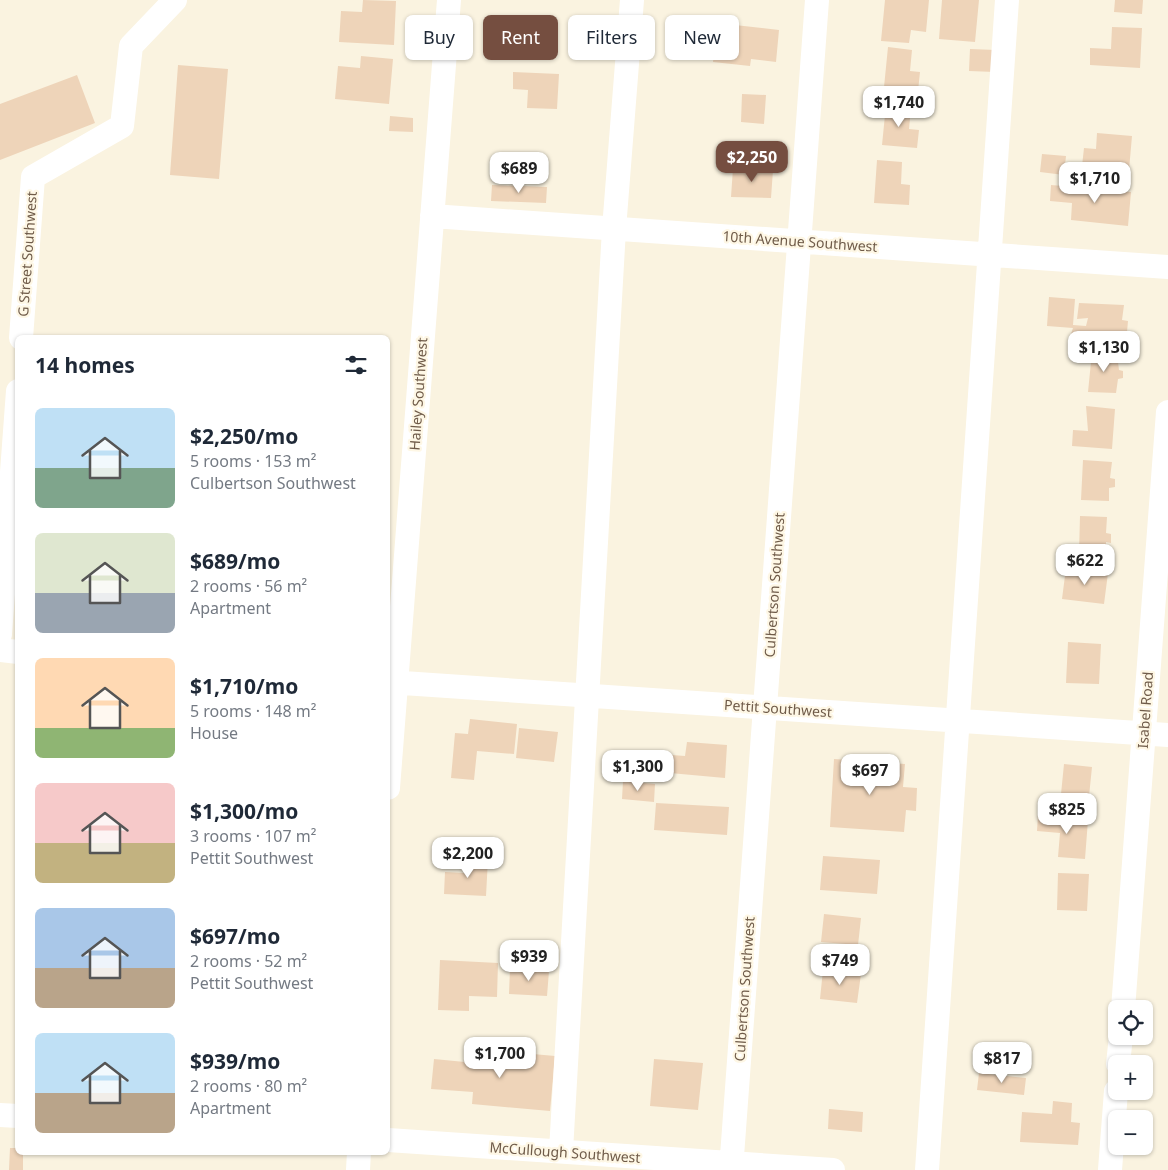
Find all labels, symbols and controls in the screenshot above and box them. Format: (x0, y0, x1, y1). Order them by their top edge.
chip: Buy (405, 15, 473, 60)
chip: Rent (483, 15, 558, 60)
chip: Filters (568, 15, 655, 60)
chip: New (665, 15, 739, 60)
pin: $1,740 (858, 86, 940, 128)
text: $1,740 (874, 91, 924, 113)
pin: $2,250 (711, 140, 793, 183)
text: $2,250 (727, 146, 777, 168)
pin: $689 (489, 152, 549, 194)
text: $689 (501, 157, 537, 179)
pin: $1,710 (1054, 162, 1136, 204)
text: $1,710 (1070, 167, 1120, 189)
street label: G Street Southwest (13, 191, 41, 317)
street label: 10th Avenue Southwest (722, 226, 878, 256)
pin: $1,130 (1063, 330, 1145, 373)
text: $1,130 (1079, 336, 1129, 358)
street label: Hailey Southwest (405, 337, 431, 451)
text: 14 homes (35, 351, 135, 379)
icon: filters (342, 351, 370, 379)
text: $2,250/mo (190, 422, 298, 450)
icon: home (75, 428, 135, 488)
text: 5 rooms · 153 m² (190, 450, 316, 472)
text: Culbertson Southwest (190, 472, 356, 494)
street label: Culbertson Southwest (759, 512, 789, 658)
pin: $622 (1055, 544, 1115, 586)
text: $689/mo (190, 547, 280, 575)
text: $622 (1067, 549, 1103, 571)
icon: home (75, 553, 135, 613)
text: 2 rooms · 56 m² (190, 575, 307, 597)
text: Apartment (190, 597, 271, 619)
street label: Isabel Road (1133, 671, 1157, 749)
text: $1,710/mo (190, 672, 298, 700)
icon: home (75, 678, 135, 738)
street label: Pettit Southwest (723, 695, 833, 721)
text: 5 rooms · 148 m² (190, 700, 316, 722)
text: House (190, 722, 238, 744)
pin: $1,300 (597, 750, 679, 792)
pin: $697 (840, 754, 900, 796)
text: $1,300 (613, 755, 663, 777)
text: $697 (852, 759, 888, 781)
pin: $825 (1037, 792, 1097, 835)
text: $1,300/mo (190, 797, 298, 825)
text: $825 (1049, 798, 1085, 820)
icon: home (75, 803, 135, 863)
text: 3 rooms · 107 m² (190, 825, 316, 847)
pin: $2,200 (427, 836, 509, 879)
text: $2,200 (443, 842, 493, 864)
text: Pettit Southwest (190, 847, 313, 869)
street label: Culbertson Southwest (729, 916, 759, 1062)
text: $697/mo (190, 922, 280, 950)
icon: home (75, 928, 135, 988)
pin: $939 (499, 940, 559, 982)
pin: $749 (810, 944, 870, 986)
text: $939 (511, 945, 547, 967)
text: $749 (822, 949, 858, 971)
text: 2 rooms · 52 m² (190, 950, 307, 972)
text: Pettit Southwest (190, 972, 313, 994)
map controls (1108, 1000, 1153, 1155)
button: locate (1108, 1000, 1153, 1045)
pin: $1,700 (459, 1036, 541, 1079)
text: $1,700 (475, 1042, 525, 1064)
pin: $817 (972, 1042, 1032, 1084)
text: $939/mo (190, 1047, 280, 1075)
text: $817 (984, 1047, 1020, 1069)
icon: home (75, 1053, 135, 1113)
button: + (1108, 1055, 1153, 1100)
text: 2 rooms · 80 m² (190, 1075, 307, 1097)
text: Apartment (190, 1097, 271, 1119)
button: − (1108, 1110, 1153, 1155)
street label: McCullough Southwest (489, 1137, 641, 1167)

